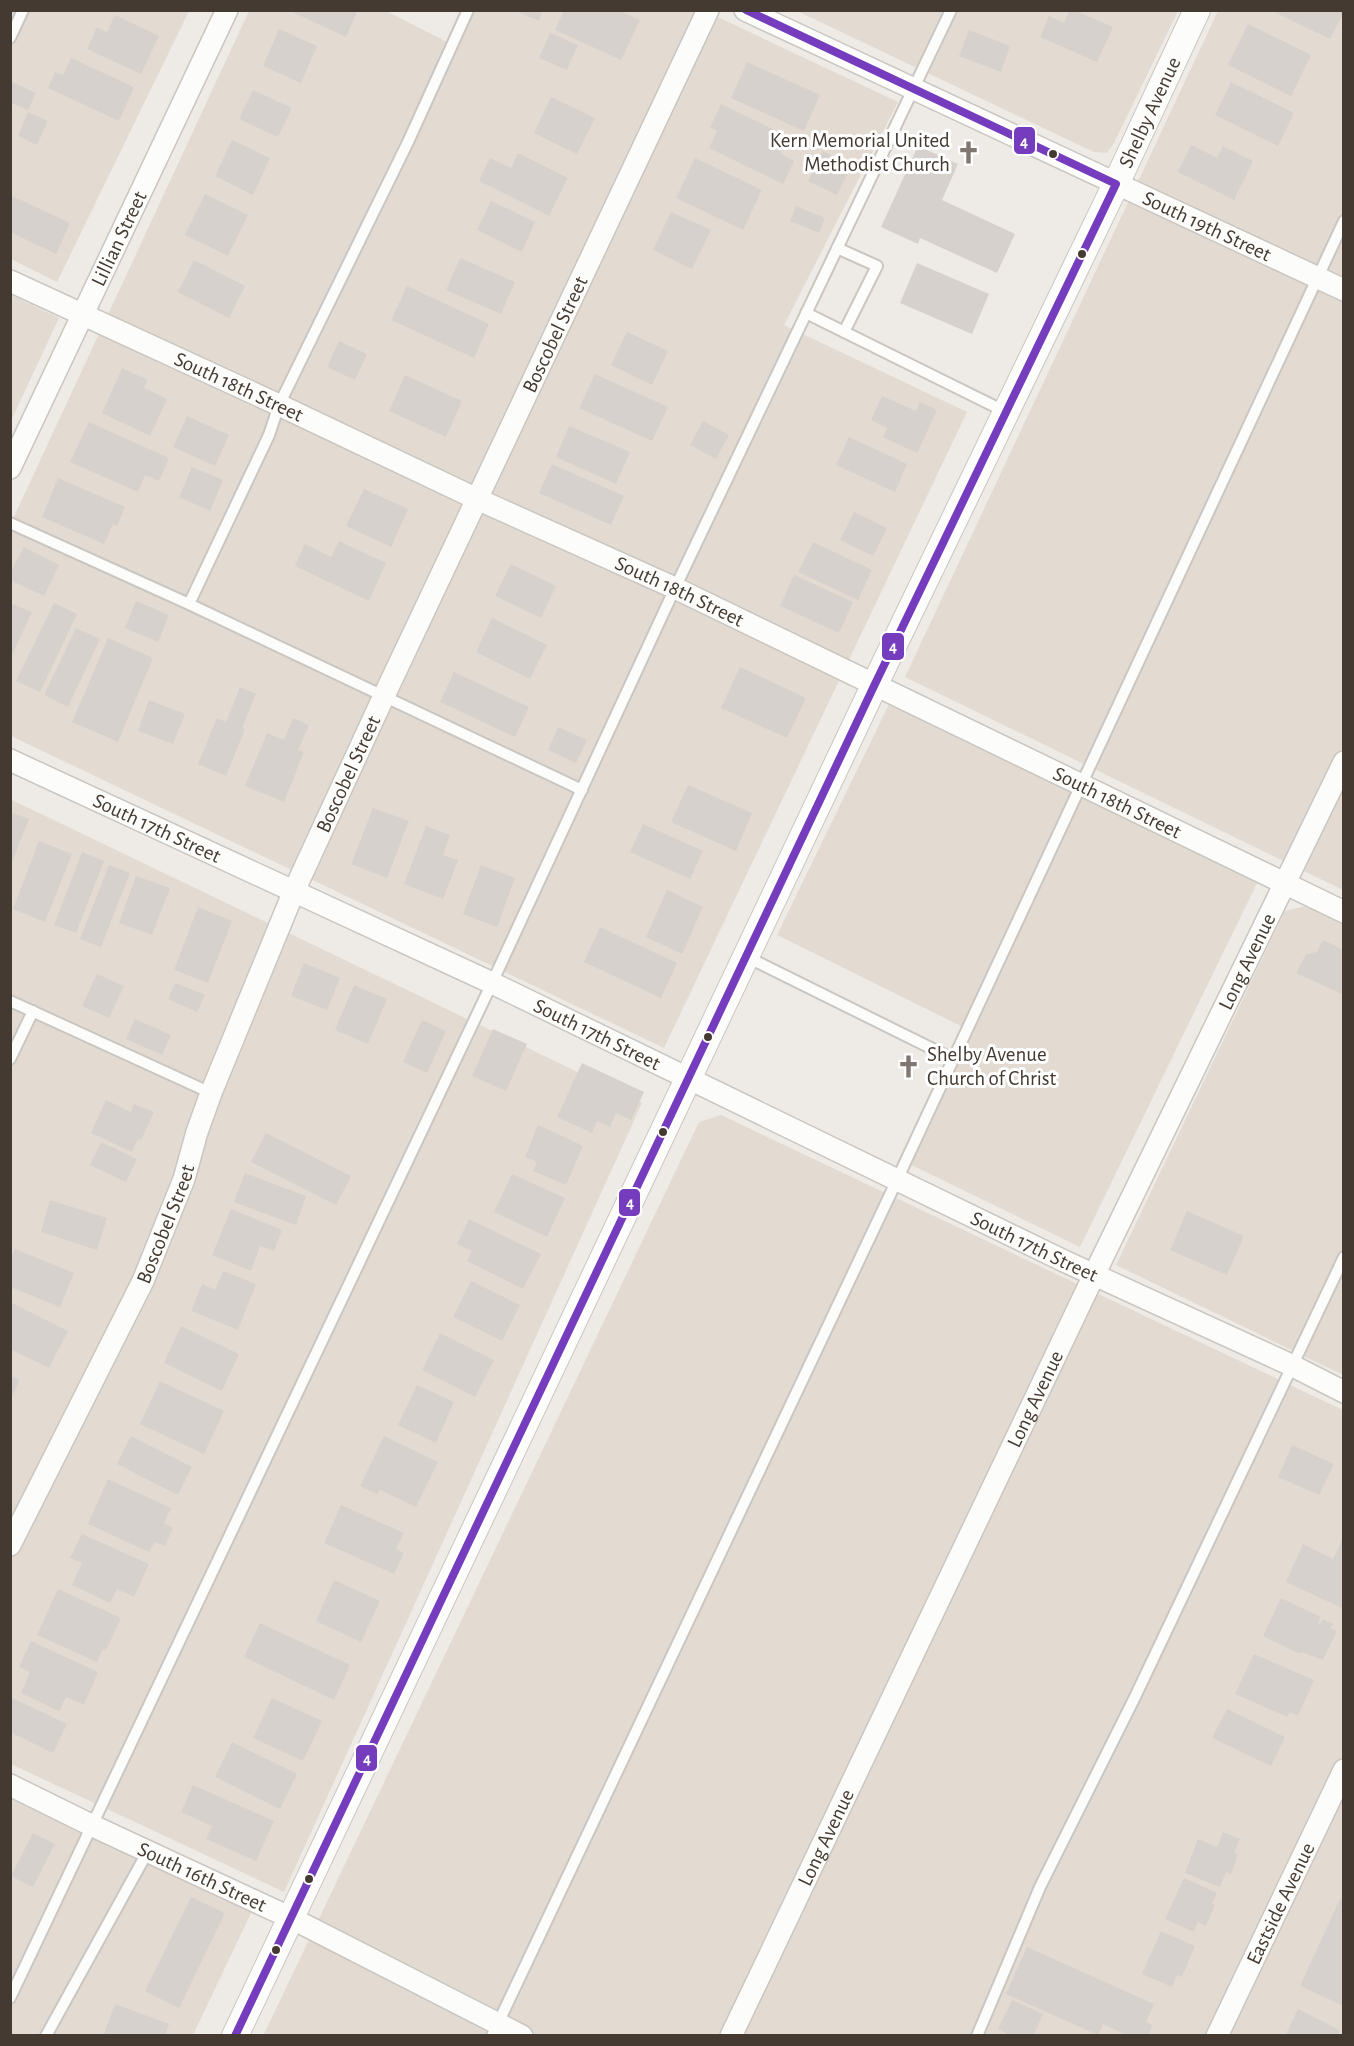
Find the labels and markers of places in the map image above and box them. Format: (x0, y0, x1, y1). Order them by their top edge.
place label: Kern Memorial United Methodist Church (770, 130, 950, 175)
church icon: Kern Memorial United Methodist Church (955, 139, 981, 165)
unlabelled marker (1047, 148, 1059, 160)
unlabelled marker (1076, 248, 1088, 260)
unlabelled marker (702, 1031, 714, 1043)
place label: Shelby Avenue Church of Christ (927, 1044, 1057, 1089)
church icon: Shelby Avenue Church of Christ (896, 1053, 922, 1079)
unlabelled marker (657, 1126, 669, 1138)
unlabelled marker (303, 1873, 315, 1885)
unlabelled marker (270, 1944, 282, 1956)

